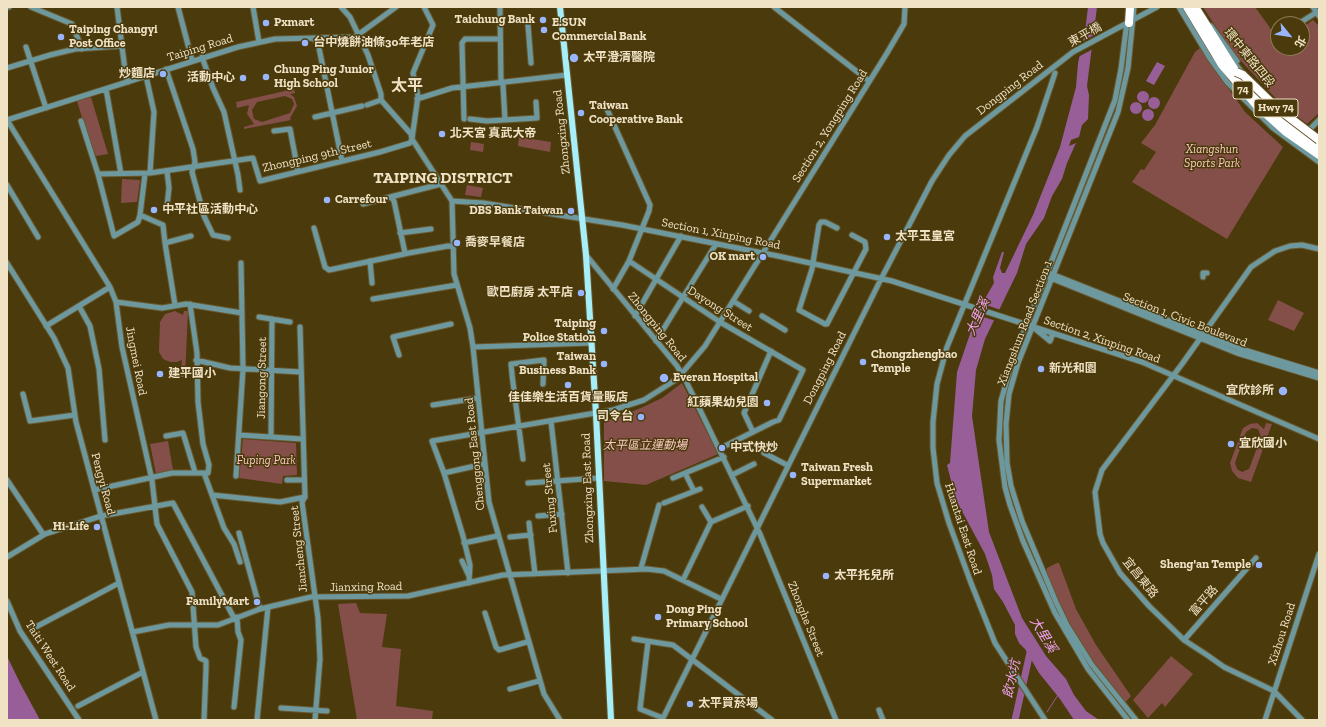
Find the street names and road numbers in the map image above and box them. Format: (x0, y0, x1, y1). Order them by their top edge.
street label: 東平橋 (1066, 20, 1104, 50)
street label: 環中東路四段 (1221, 25, 1277, 91)
street label: Taiping Road (165, 31, 235, 65)
street label: Dongping Road (974, 58, 1046, 118)
street label: Section 2, Yongping Road (789, 67, 871, 185)
road number: 74 (1233, 81, 1253, 99)
street label: Zhongxing Road (550, 89, 574, 175)
road number: Hwy 74 (1254, 99, 1298, 117)
street label: Zhongping 9th Street (261, 136, 373, 176)
street label: Section 1, Xinping Road (660, 215, 782, 253)
street label: Xiangshun Road Section 1 (994, 258, 1056, 388)
street label: Dayong Street (685, 283, 755, 335)
street label: Zhongping Road (625, 289, 689, 365)
street label: Section 1, Civic Boulevard (1121, 290, 1249, 350)
street label: Section 2, Xinping Road (1042, 313, 1162, 367)
street label: Jingmei Road (122, 325, 150, 397)
street label: Dongping Road (800, 329, 850, 407)
street label: Jiangong Street (254, 337, 270, 419)
street label: Chenggong East Road (462, 397, 488, 511)
street label: Zhongxing East Road (579, 433, 597, 543)
street label: Pengyi Road (88, 451, 118, 517)
street label: Fuxing Street (539, 462, 561, 534)
street label: Huantai East Road (941, 481, 985, 577)
street label: Jiancheng Street (287, 505, 311, 593)
street label: 宜昌東路 (1119, 555, 1161, 601)
street label: Jianxing Road (329, 579, 403, 595)
street label: Zhonghe Street (784, 579, 828, 659)
street label: 富平路 (1187, 583, 1221, 619)
street label: Xizhou Road (1265, 601, 1299, 667)
street label: Taiti West Road (22, 618, 78, 694)

